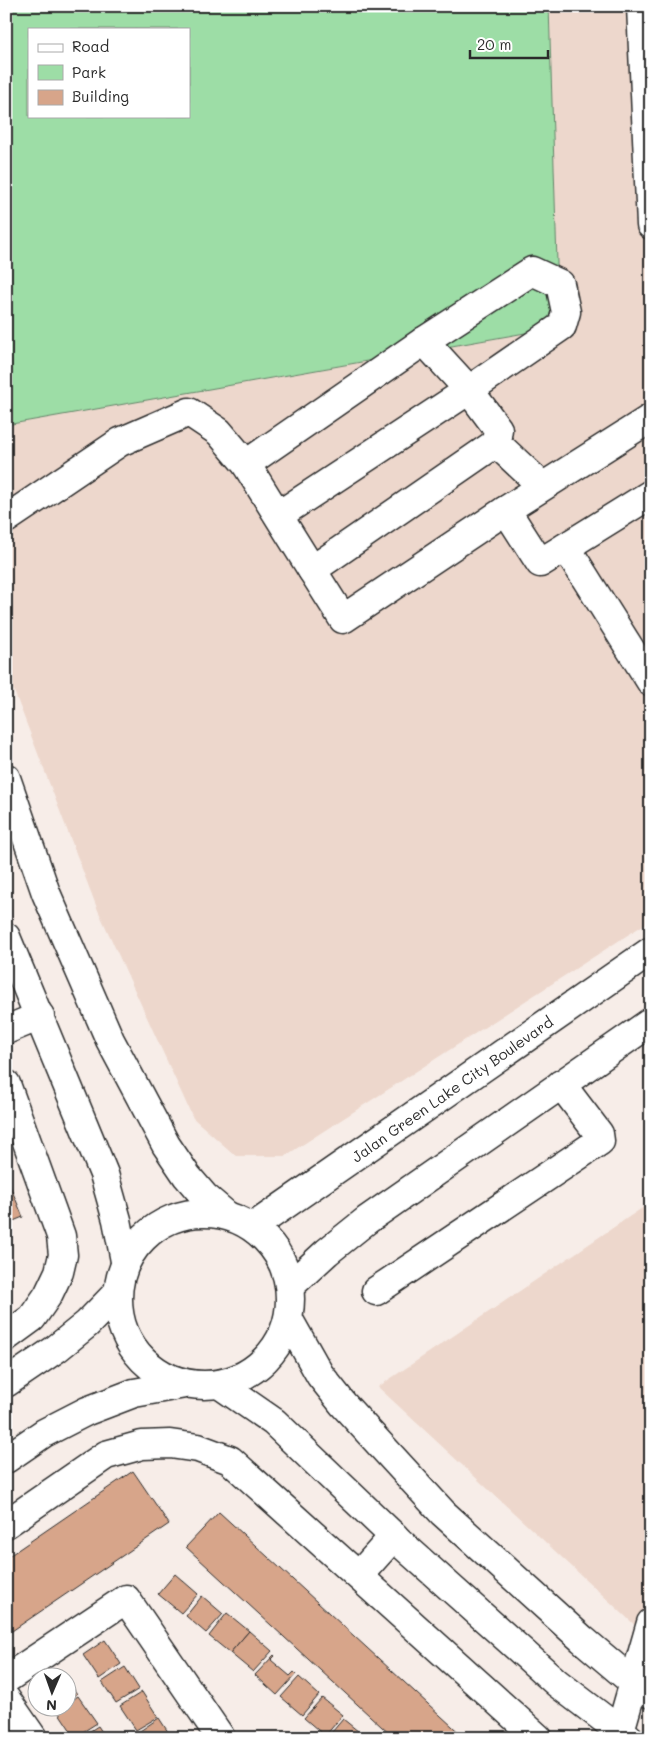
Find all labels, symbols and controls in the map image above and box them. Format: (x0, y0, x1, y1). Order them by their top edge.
legend (28, 28, 190, 118)
scale bar (470, 28, 547, 60)
text: 20 m (477, 34, 511, 54)
text: Road (72, 36, 109, 56)
text: Park (72, 62, 106, 82)
text: Building (72, 86, 129, 106)
street label: Jalan Green Lake City Boulevard (347, 1011, 557, 1167)
north arrow (28, 1666, 78, 1716)
text: N (46, 1696, 57, 1715)

